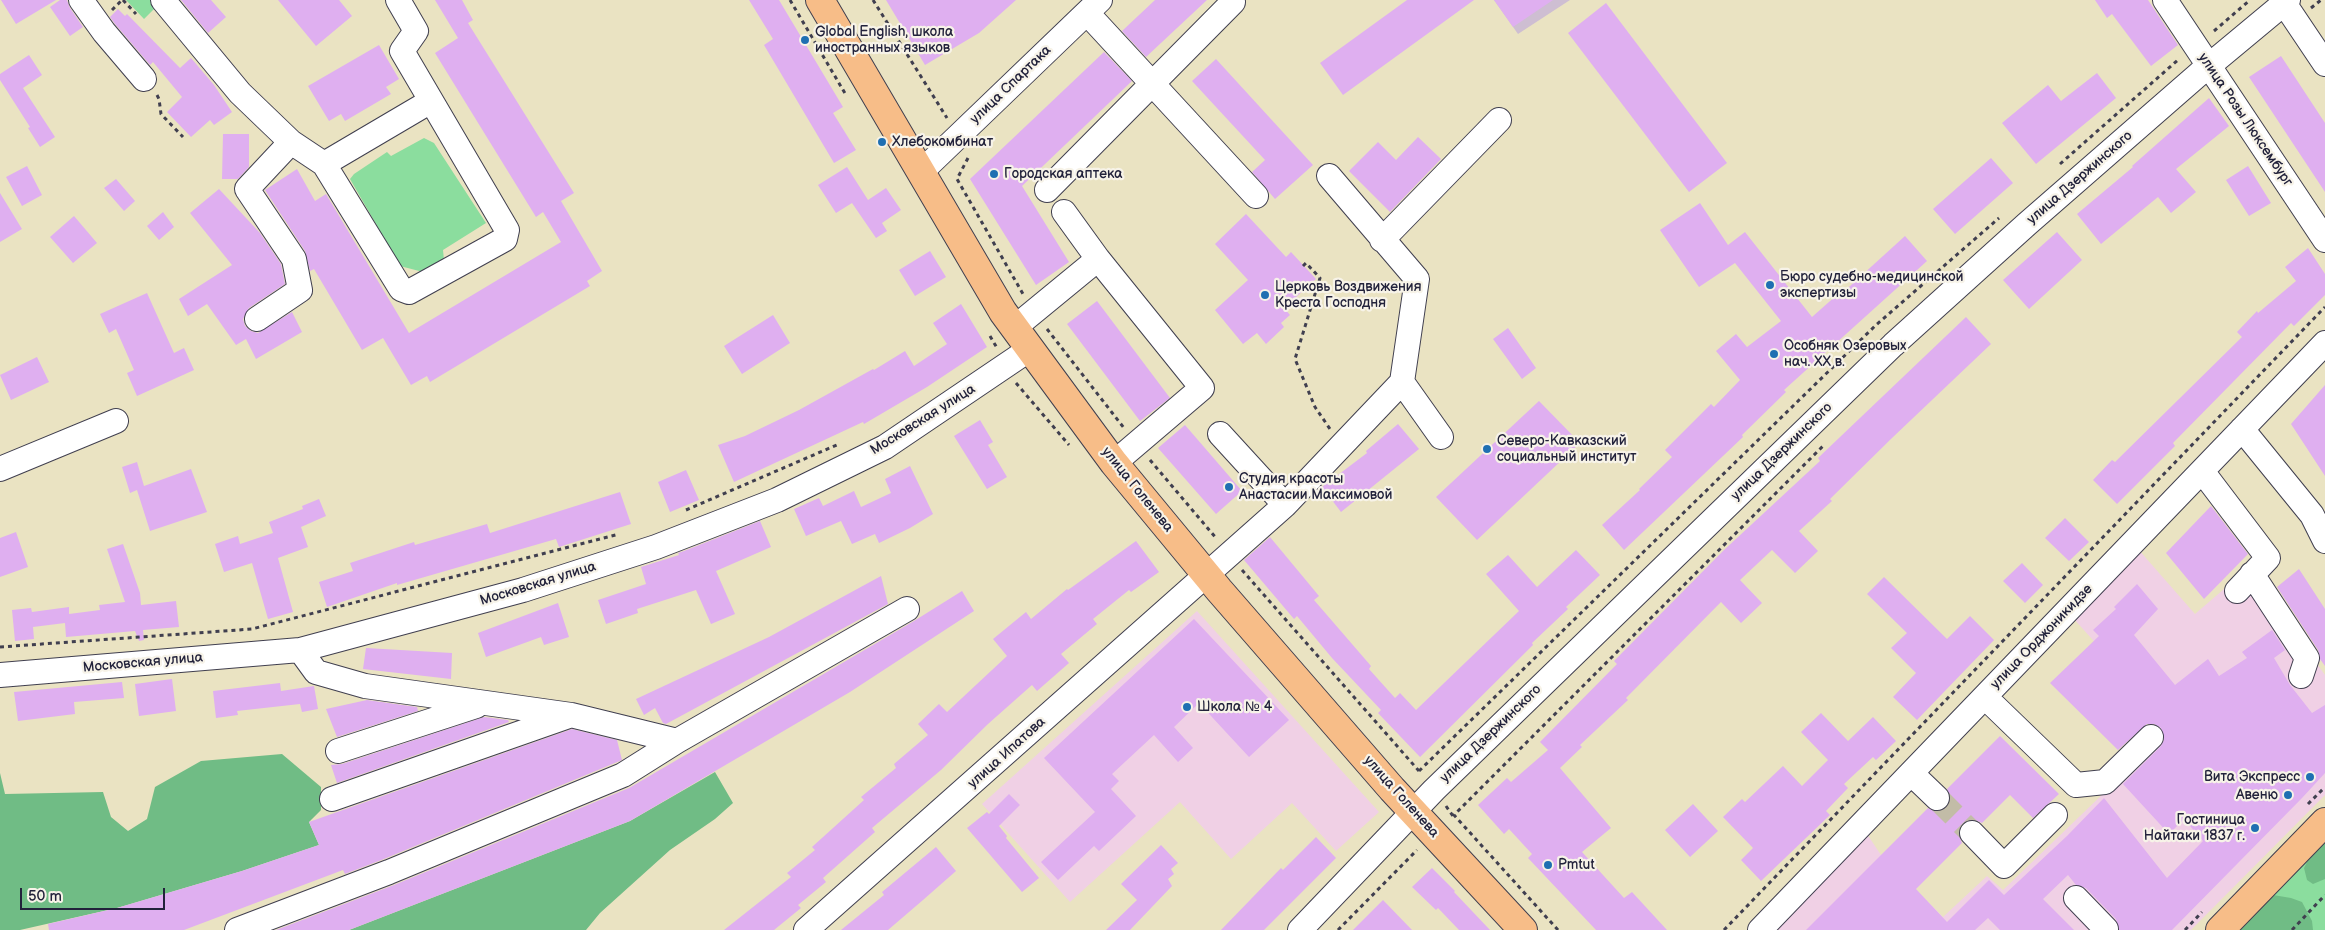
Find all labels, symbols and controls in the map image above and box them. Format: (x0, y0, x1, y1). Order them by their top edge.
place label: Global English, школа иностранных языков (815, 24, 953, 56)
marker: Global English, школа иностранных языков (799, 34, 811, 46)
street label: улица Спартака (967, 42, 1055, 128)
street label: улица Розы Люксембург (2194, 50, 2296, 190)
street label: улица Дзержинского (2024, 128, 2136, 228)
place label: Хлебокомбинат (892, 134, 993, 150)
marker: Хлебокомбинат (876, 136, 888, 148)
place label: Городская аптека (1004, 166, 1122, 182)
marker: Городская аптека (988, 168, 1000, 180)
place label: Бюро судебно-медицинской экспертизы (1780, 269, 1963, 302)
place label: Церковь Воздвижения Креста Господня (1275, 279, 1421, 312)
marker: Бюро судебно-медицинской экспертизы (1764, 279, 1776, 291)
marker: Церковь Воздвижения Креста Господня (1259, 289, 1271, 301)
place label: Особняк Озеровых нач. ХХ в. (1784, 338, 1906, 371)
marker: Особняк Озеровых нач. ХХ в. (1768, 348, 1780, 360)
street label: Московская улица (868, 381, 978, 459)
street label: улица Дзержинского (1728, 399, 1836, 505)
place label: Северо-Кавказский социальный институт (1497, 433, 1637, 466)
marker: Северо-Кавказский социальный институт (1481, 443, 1493, 455)
street label: улица Голенева (1098, 444, 1176, 536)
place label: Студия красоты Анастасии Максимовой (1239, 471, 1392, 504)
marker: Студия красоты Анастасии Максимовой (1223, 481, 1235, 493)
street label: Московская улица (478, 558, 598, 610)
street label: улица Орджоникидзе (1988, 581, 2096, 693)
street label: Московская улица (82, 649, 204, 677)
street label: улица Дзержинского (1437, 681, 1545, 787)
place label: Школа № 4 (1197, 699, 1272, 715)
marker: Школа № 4 (1181, 701, 1193, 713)
street label: улица Ипатова (965, 714, 1049, 792)
street label: улица Голенева (1360, 753, 1442, 841)
place label: Вита Экспресс (2204, 769, 2300, 785)
marker: Вита Экспресс (2304, 771, 2316, 783)
place label: Авеню (2236, 787, 2278, 803)
marker: Авеню (2282, 789, 2294, 801)
place label: Гостиница Найтаки 1837 г. (2144, 812, 2245, 844)
marker: Гостиница Найтаки 1837 г. (2249, 822, 2261, 834)
place label: Pmtut (1558, 857, 1595, 873)
marker: Pmtut (1542, 859, 1554, 871)
scale bar (22, 878, 168, 910)
text: 50 m (28, 887, 62, 906)

